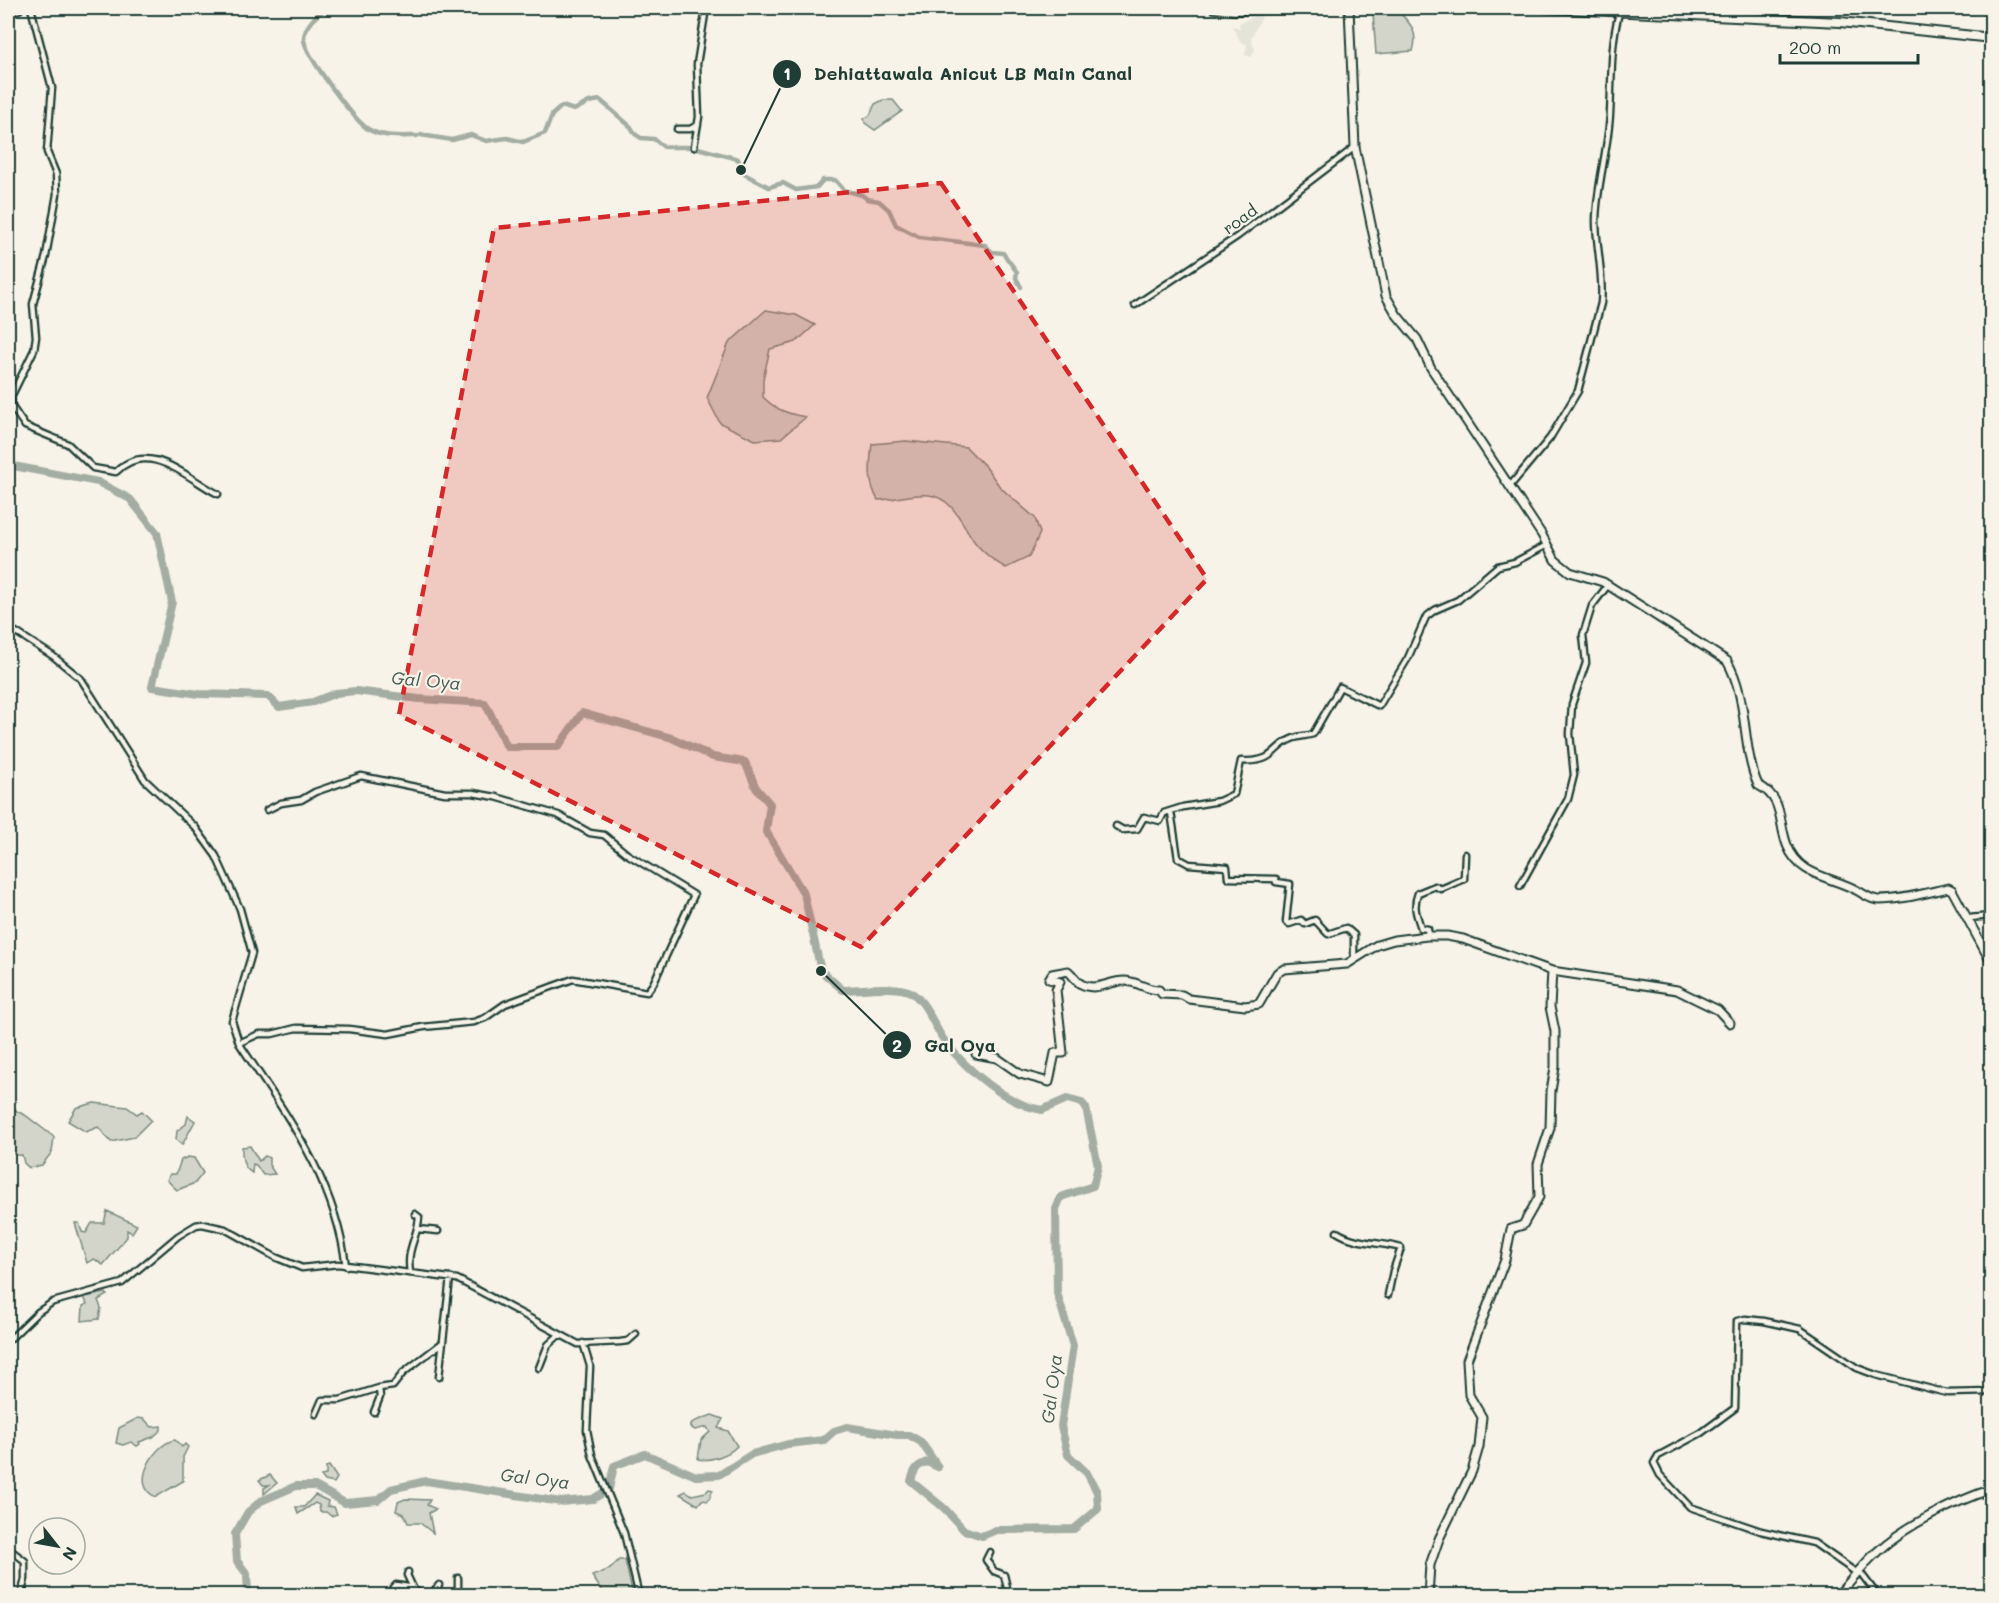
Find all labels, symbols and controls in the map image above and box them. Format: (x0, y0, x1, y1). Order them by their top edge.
scale bar (1780, 27, 1918, 65)
text: 200 m (1789, 35, 1841, 59)
callout: Dehiattawala Anicut LB Main Canal (772, 56, 1144, 92)
text: 1 (783, 61, 791, 85)
text: Dehiattawala Anicut LB Main Canal (814, 61, 1132, 85)
street label: road (1218, 199, 1261, 238)
water label: Gal Oya (390, 665, 462, 695)
callout: Gal Oya (882, 1027, 1008, 1063)
text: 2 (892, 1033, 902, 1057)
text: Gal Oya (924, 1033, 996, 1057)
water label: Gal Oya (1035, 1353, 1067, 1425)
water label: Gal Oya (499, 1462, 571, 1494)
north arrow (27, 1516, 87, 1576)
text: N (58, 1543, 82, 1565)

